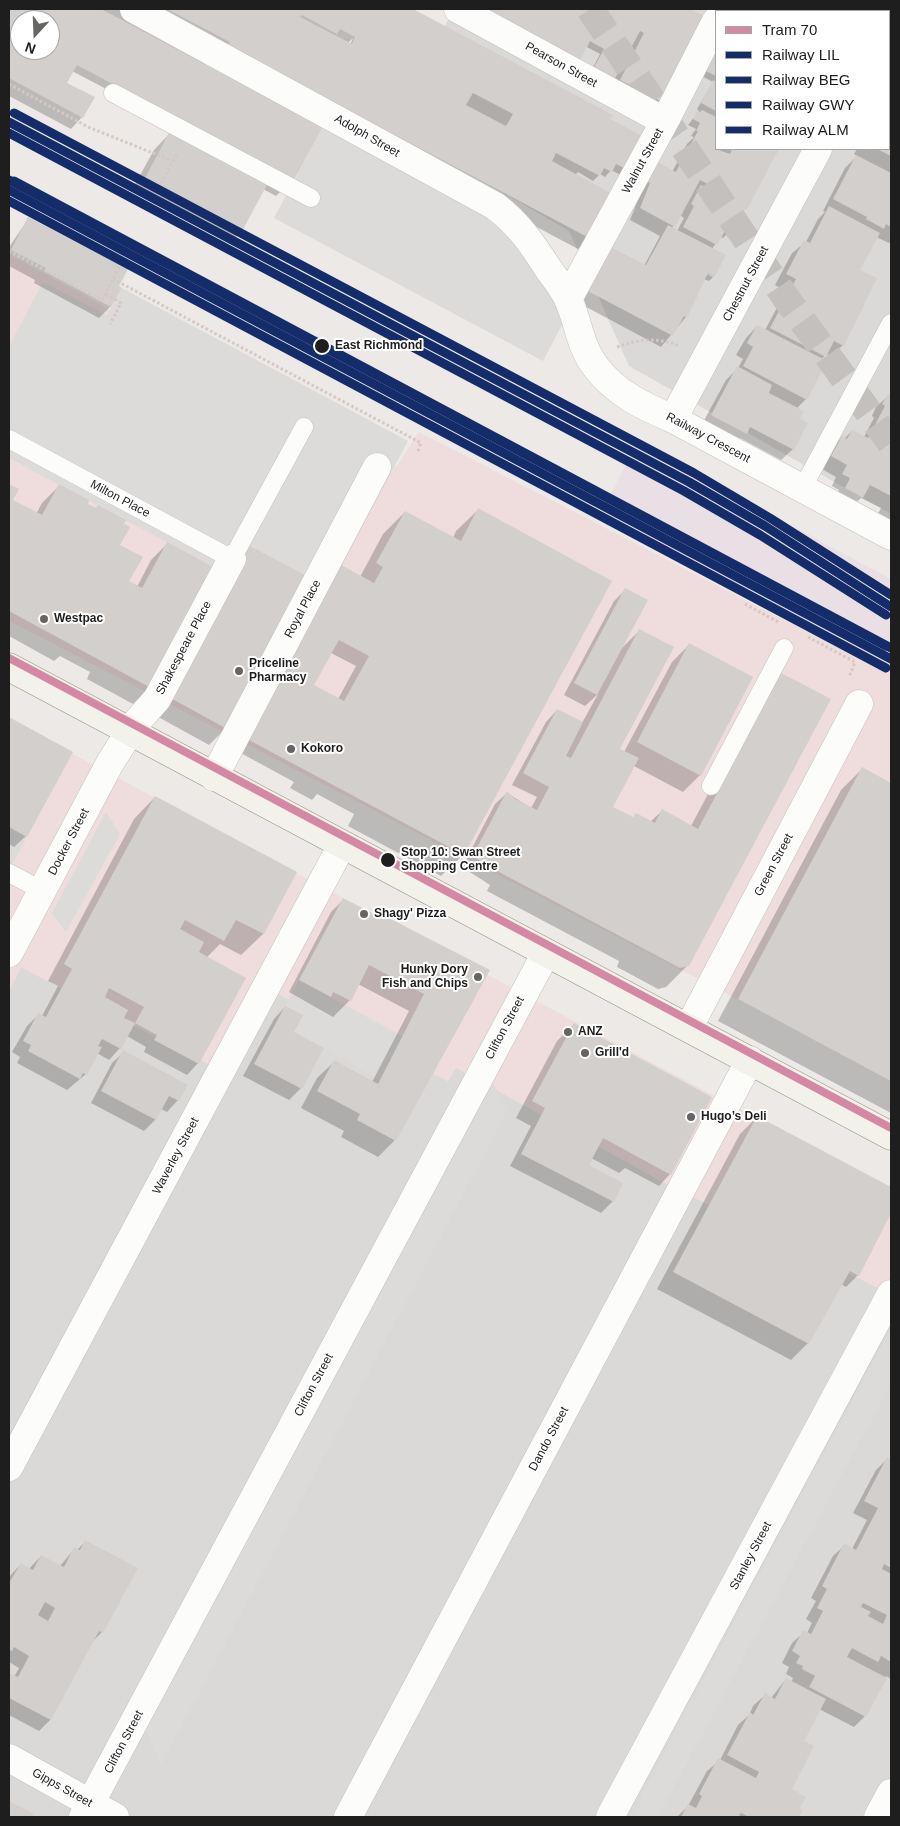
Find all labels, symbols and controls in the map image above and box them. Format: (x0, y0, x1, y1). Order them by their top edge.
north arrow (10, 10, 60, 60)
legend (715, 10, 890, 150)
text: Tram 70 (762, 21, 817, 38)
text: N (23, 39, 38, 57)
street label: Pearson Street (523, 39, 599, 91)
text: Railway LIL (762, 46, 840, 63)
text: Railway BEG (762, 71, 850, 88)
text: Railway GWY (762, 96, 855, 113)
street label: Adolph Street (332, 112, 402, 160)
text: Railway ALM (762, 121, 849, 138)
street label: Walnut Street (619, 126, 667, 196)
street label: Chestnut Street (720, 244, 772, 324)
marker: East Richmond (313, 337, 331, 355)
place label: East Richmond (335, 339, 422, 353)
street label: Railway Crescent (663, 410, 753, 466)
street label: Milton Place (88, 477, 152, 521)
street label: Royal Place (282, 577, 324, 641)
street label: Shakespeare Place (153, 599, 215, 697)
place label: Westpac (54, 612, 103, 626)
marker: Westpac (38, 613, 50, 625)
place label: Priceline Pharmacy (249, 657, 306, 685)
marker: Priceline Pharmacy (233, 665, 245, 677)
place label: Kokoro (301, 742, 343, 756)
marker: Kokoro (285, 743, 297, 755)
street label: Docker Street (45, 806, 93, 878)
street label: Green Street (752, 831, 796, 899)
place label: Stop 10: Swan Street Shopping Centre (401, 846, 520, 874)
marker: Stop 10: Swan Street Shopping Centre (379, 851, 397, 869)
place label: Shagy' Pizza (374, 907, 446, 921)
marker: Shagy' Pizza (358, 908, 370, 920)
place label: Hunky Dory Fish and Chips (382, 963, 468, 991)
marker: Hunky Dory Fish and Chips (472, 971, 484, 983)
street label: Clifton Street (482, 994, 528, 1062)
place label: ANZ (578, 1025, 603, 1039)
marker: ANZ (562, 1026, 574, 1038)
place label: Grill'd (595, 1046, 629, 1060)
marker: Grill'd (579, 1047, 591, 1059)
place label: Hugo’s Deli (701, 1110, 767, 1124)
marker: Hugo’s Deli (685, 1111, 697, 1123)
street label: Waverley Street (150, 1115, 202, 1197)
street label: Clifton Street (291, 1351, 337, 1419)
street label: Dando Street (526, 1404, 572, 1474)
street label: Stanley Street (727, 1519, 775, 1593)
street label: Clifton Street (101, 1708, 147, 1776)
street label: Gipps Street (29, 1766, 95, 1810)

